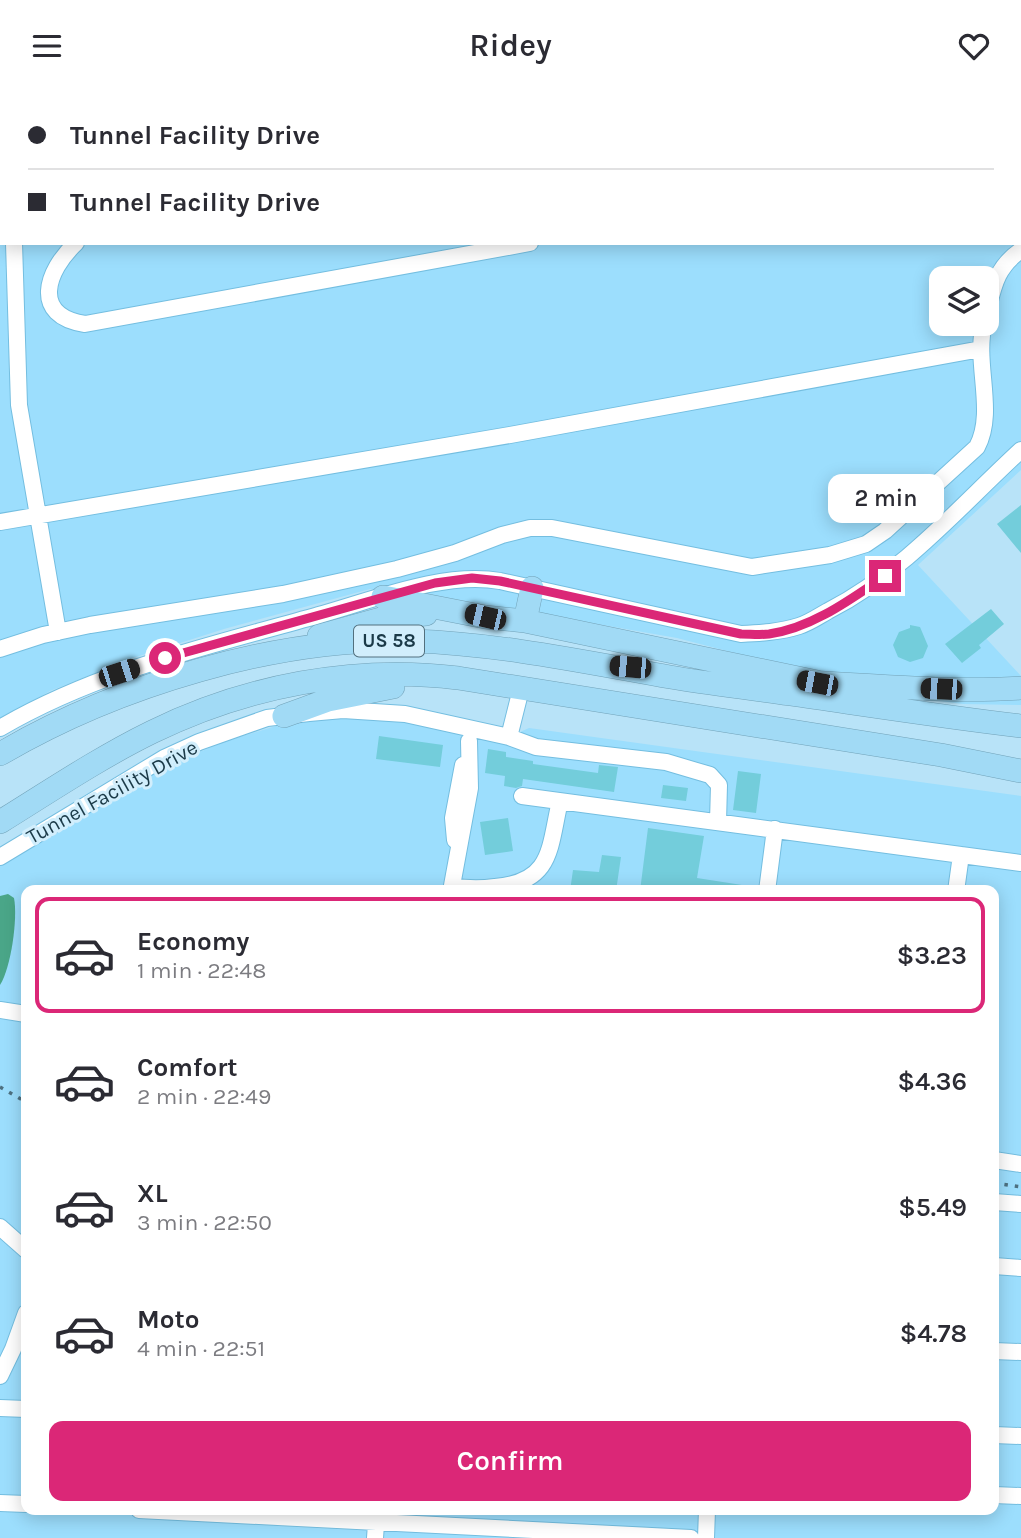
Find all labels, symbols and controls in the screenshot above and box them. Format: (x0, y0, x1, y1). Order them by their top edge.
icon: menu (28, 27, 66, 65)
text: Ridey (469, 27, 552, 64)
icon: heart (955, 27, 993, 65)
text: Tunnel Facility Drive (70, 120, 320, 151)
text: Tunnel Facility Drive (70, 187, 320, 218)
map controls (929, 266, 999, 336)
button: layers (929, 266, 999, 336)
callout: 2 min (827, 475, 943, 524)
text: 2 min (855, 485, 917, 512)
route end (869, 560, 901, 592)
car (463, 602, 508, 632)
road number: US 58 (354, 625, 424, 657)
route start (149, 642, 181, 674)
car (609, 655, 652, 679)
car (96, 657, 143, 689)
car (795, 669, 840, 697)
car (920, 678, 963, 700)
street label: Tunnel Facility Drive (22, 735, 202, 849)
icon: car (53, 924, 116, 987)
text: Economy (137, 926, 249, 957)
text: $3.23 (897, 940, 967, 971)
text: 1 min · 22:48 (137, 957, 266, 984)
icon: car (53, 1050, 116, 1113)
text: Comfort (137, 1052, 238, 1083)
text: $4.36 (897, 1066, 967, 1097)
text: 2 min · 22:49 (137, 1083, 271, 1110)
icon: car (53, 1176, 116, 1239)
text: XL (137, 1178, 168, 1209)
text: $5.49 (898, 1192, 967, 1223)
text: 3 min · 22:50 (137, 1209, 272, 1236)
icon: car (53, 1302, 116, 1365)
text: Moto (137, 1304, 199, 1335)
text: $4.78 (900, 1318, 967, 1349)
text: 4 min · 22:51 (137, 1335, 265, 1362)
button: Confirm (49, 1421, 971, 1501)

